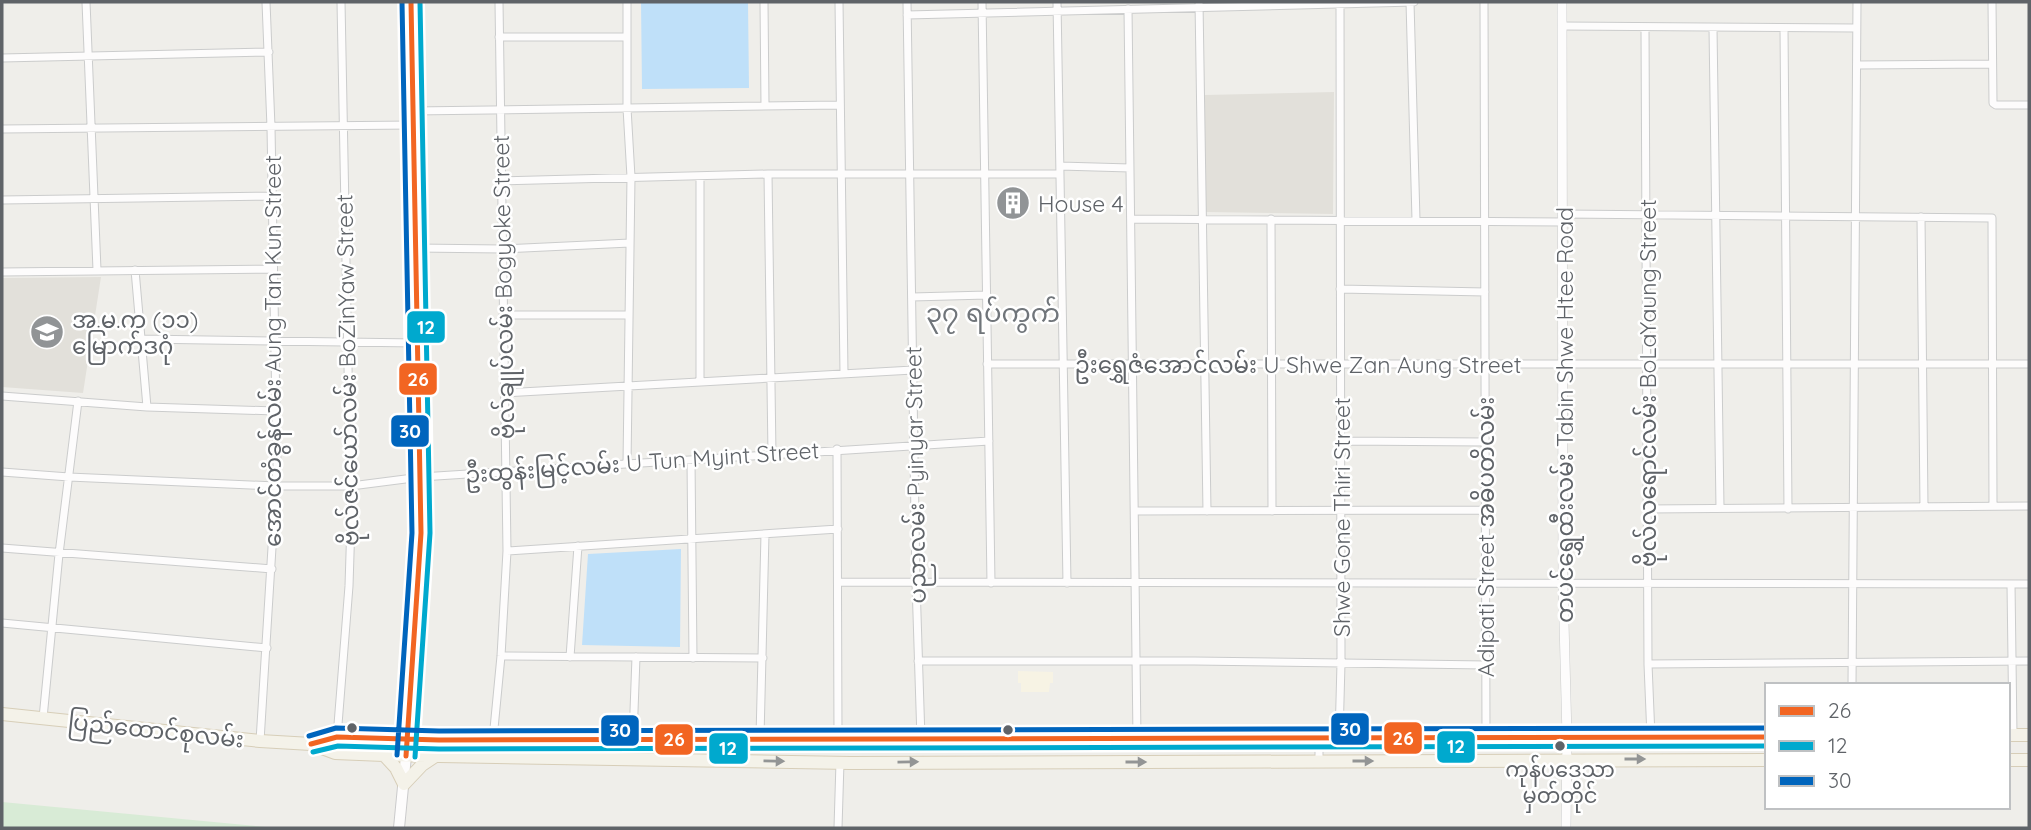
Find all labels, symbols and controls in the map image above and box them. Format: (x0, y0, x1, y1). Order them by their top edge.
street label: ဗိုလ်ချုပ်လမ်း Bogyoke Street (485, 134, 525, 439)
street label: အောင်တံခွန်လမ်း Aung Tan Kun Street (257, 155, 292, 547)
building icon: House 4 (994, 184, 1032, 222)
place label: House 4 (1038, 189, 1124, 218)
street label: ဗိုလ်ဇင်ယော်လမ်း BoZinYaw Street (328, 194, 370, 546)
street label: ဗိုလ်လရောင်လမ်း BoLaYaung Street (1632, 199, 1667, 567)
street label: တပင်ရွှေထီးလမ်း Tabin Shwe Htee Road (1549, 207, 1584, 623)
district label: ၃၇ ရပ်ကွက် (926, 296, 1060, 334)
place label: အ.မ.က (၁၁) မြောက်ဒဂုံ (72, 305, 198, 365)
line badge: 12 (406, 310, 446, 344)
school or university icon: အ.မ.က (၁၁) မြောက်ဒဂုံ (28, 313, 66, 351)
text: 12 (417, 315, 435, 339)
street label: ပညာလမ်း Pyinyar Street (897, 346, 937, 604)
street label: ဦးရွှေဇံအောင်လမ်း U Shwe Zan Aung Street (1075, 349, 1522, 384)
line badge: 26 (398, 362, 438, 396)
text: 26 (407, 367, 429, 391)
street label: Shwe Gone Thiri Street (1327, 397, 1356, 637)
street label: Adipati Street အဓိပတိလမ်း (1470, 397, 1500, 677)
line badge: 30 (390, 414, 430, 448)
text: 30 (399, 419, 421, 443)
street label: ဦးထွန်းမြင့်လမ်း U Tun Myint Street (464, 434, 821, 494)
legend (1765, 683, 2010, 809)
text: 26 (1828, 697, 1851, 723)
street label: ပြည်ထောင်စုလမ်း (66, 705, 246, 759)
line badge: 30 (1330, 712, 1370, 746)
line badge: 30 (600, 714, 640, 747)
text: 30 (1339, 717, 1361, 741)
text: 30 (609, 718, 631, 742)
unlabelled marker (345, 721, 359, 735)
line badge: 26 (1383, 721, 1423, 755)
line badge: 26 (654, 723, 694, 756)
unlabelled marker (1001, 723, 1015, 737)
text: 26 (1392, 726, 1414, 750)
text: 26 (663, 727, 685, 751)
line badge: 12 (1436, 730, 1476, 764)
line badge: 12 (708, 732, 749, 765)
text: 12 (1828, 732, 1847, 758)
text: 12 (1447, 734, 1465, 758)
text: 12 (719, 736, 737, 760)
marker: ကုန်ပဒေသာ မှတ်တိုင် (1553, 739, 1567, 753)
one-way arrow (1624, 753, 1646, 765)
place label: ကုန်ပဒေသာ မှတ်တိုင် (1505, 754, 1615, 813)
one-way arrow (1353, 755, 1375, 767)
one-way arrow (764, 756, 786, 767)
one-way arrow (898, 756, 920, 768)
one-way arrow (1125, 756, 1147, 768)
text: 30 (1828, 767, 1852, 793)

